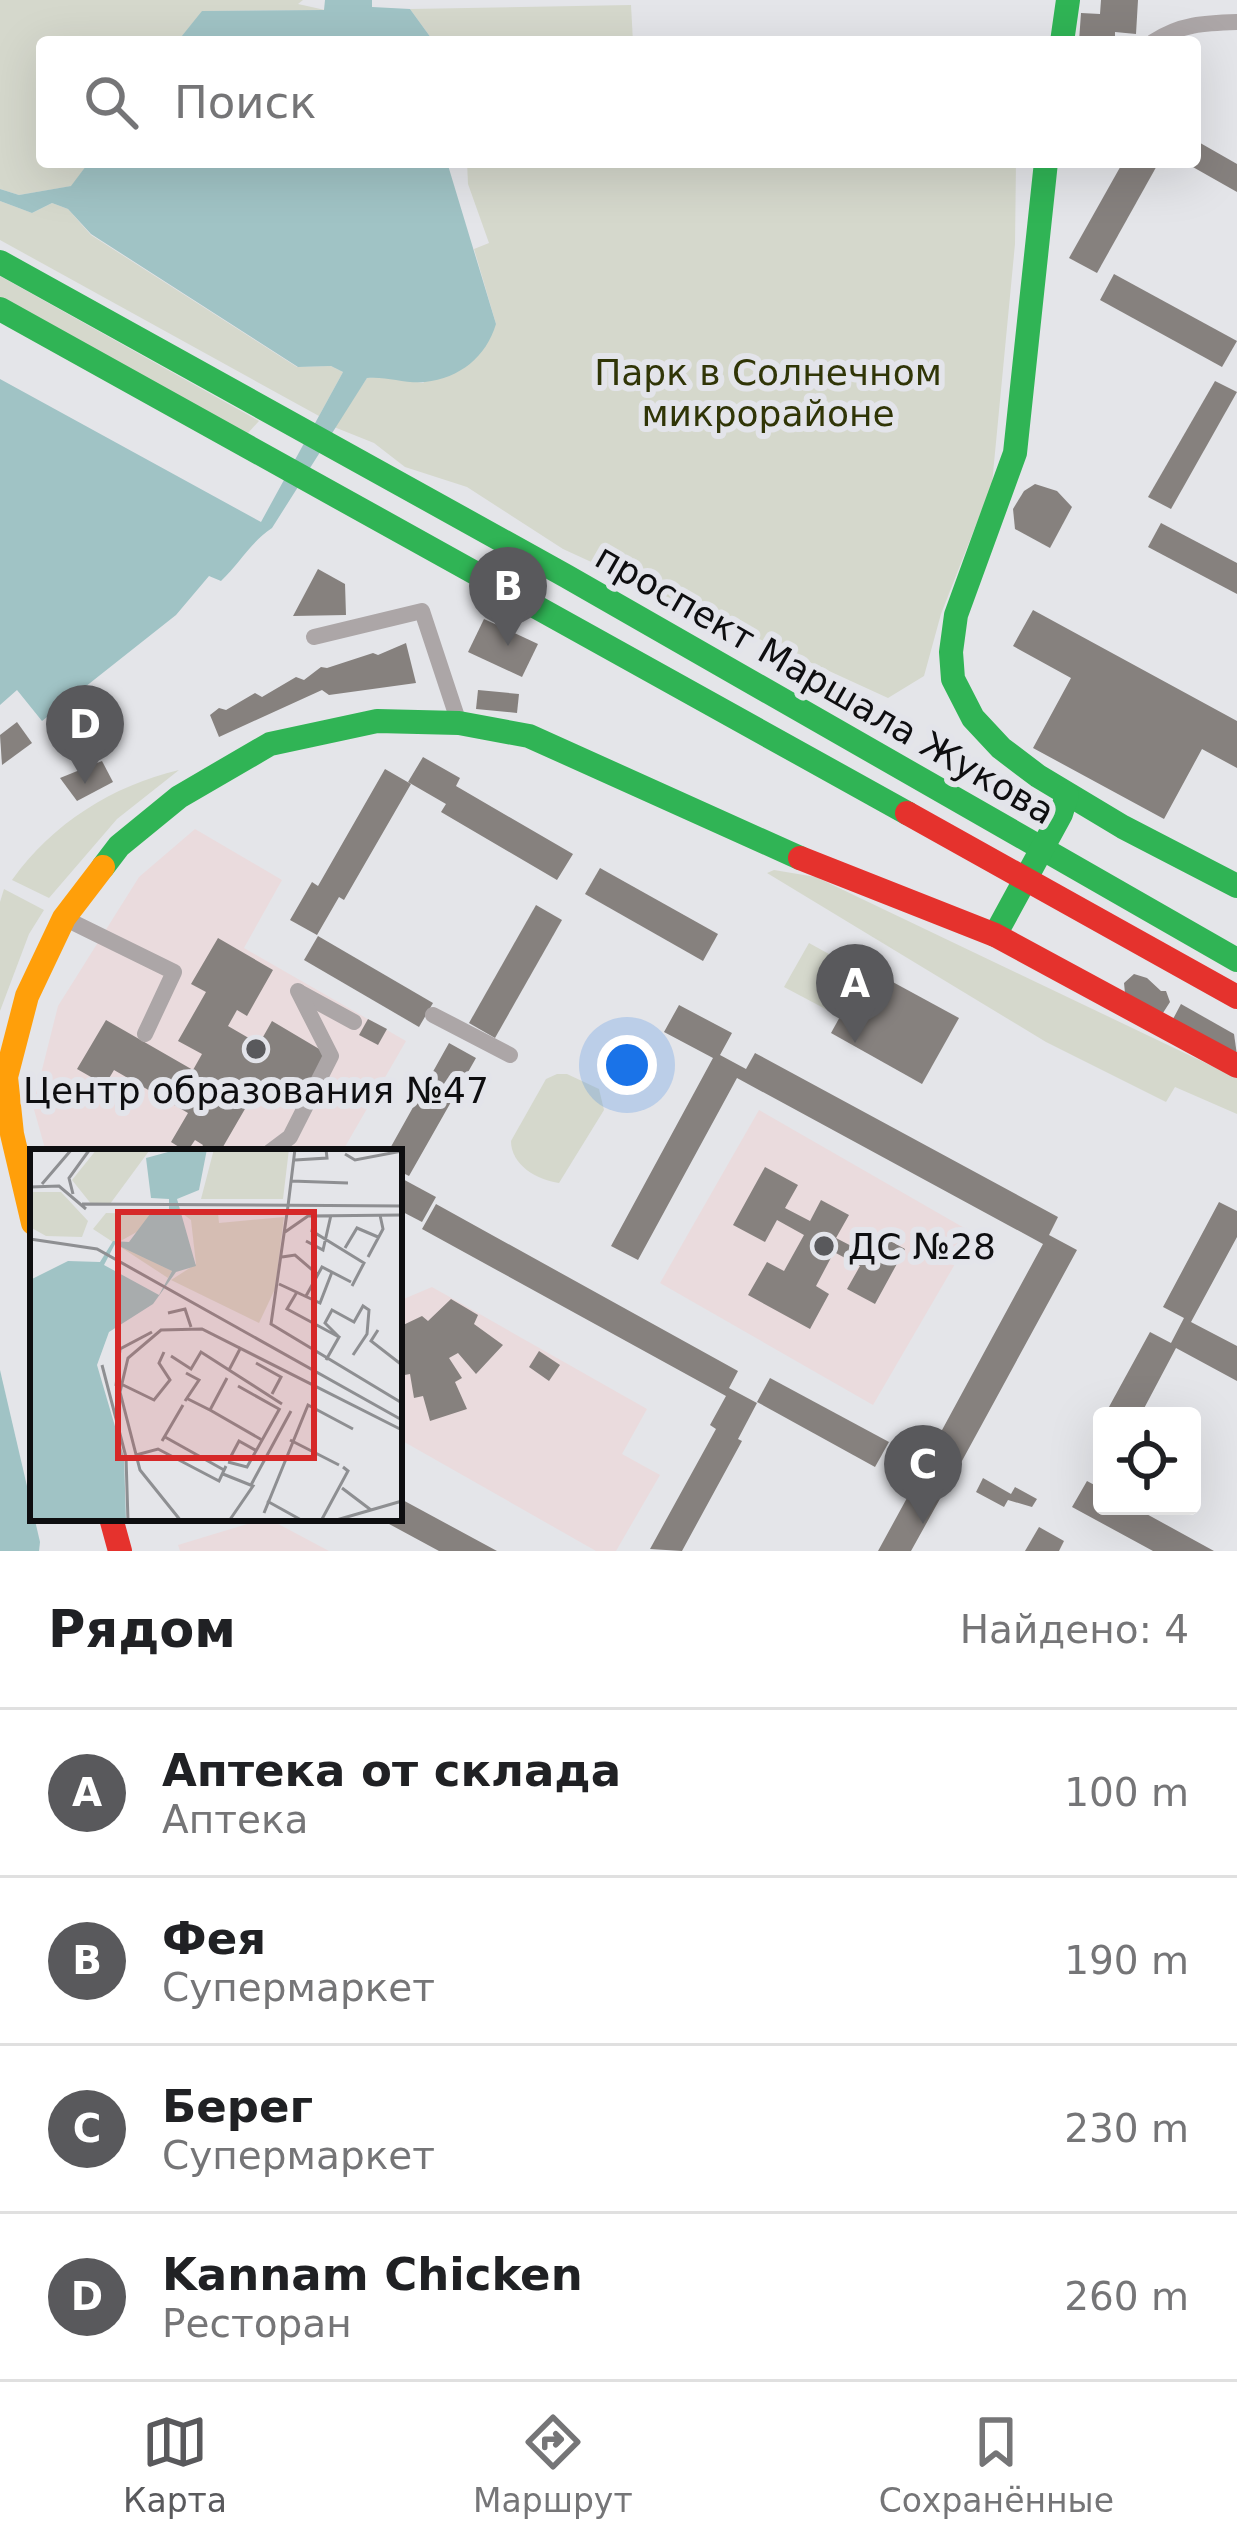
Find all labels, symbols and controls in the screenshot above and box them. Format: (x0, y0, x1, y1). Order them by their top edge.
search box (36, 36, 1201, 168)
icon: search (78, 69, 144, 135)
text: Поиск (174, 76, 317, 129)
park label: Парк в Солнечном микрорайоне (594, 352, 942, 434)
street label: проспект Маршала Жукова (588, 536, 1062, 832)
pin: B (469, 547, 547, 646)
pin: D (46, 685, 124, 784)
pin: A (816, 944, 894, 1043)
your location (597, 1035, 657, 1095)
marker: Центр образования №47 (243, 1036, 269, 1062)
place label: Центр образования №47 (23, 1070, 489, 1111)
inset map (30, 1149, 402, 1521)
place label: ДС №28 (848, 1226, 996, 1267)
marker: ДС №28 (811, 1233, 837, 1259)
map controls (1093, 1407, 1201, 1515)
button: locate (1093, 1407, 1201, 1515)
pin: C (884, 1425, 962, 1524)
text: Рядом (48, 1600, 236, 1659)
text: Найдено: 4 (960, 1607, 1189, 1652)
text: Аптека от склада (162, 1744, 621, 1797)
text: A (72, 1770, 102, 1815)
text: 100 m (1064, 1770, 1189, 1815)
text: Аптека (162, 1797, 308, 1842)
text: Фея (162, 1912, 266, 1965)
text: B (72, 1938, 102, 1983)
text: 190 m (1064, 1938, 1189, 1983)
text: Супермаркет (162, 1965, 435, 2010)
text: Берег (162, 2080, 313, 2133)
text: C (73, 2106, 101, 2151)
text: 230 m (1064, 2106, 1189, 2151)
text: Супермаркет (162, 2133, 435, 2178)
text: Kannam Chicken (162, 2248, 583, 2301)
text: D (71, 2274, 103, 2319)
text: 260 m (1064, 2274, 1189, 2319)
text: Ресторан (162, 2301, 352, 2346)
tab: Карта (123, 2409, 227, 2520)
tab: Маршрут (473, 2409, 633, 2520)
tab: Сохранённые (879, 2409, 1114, 2520)

